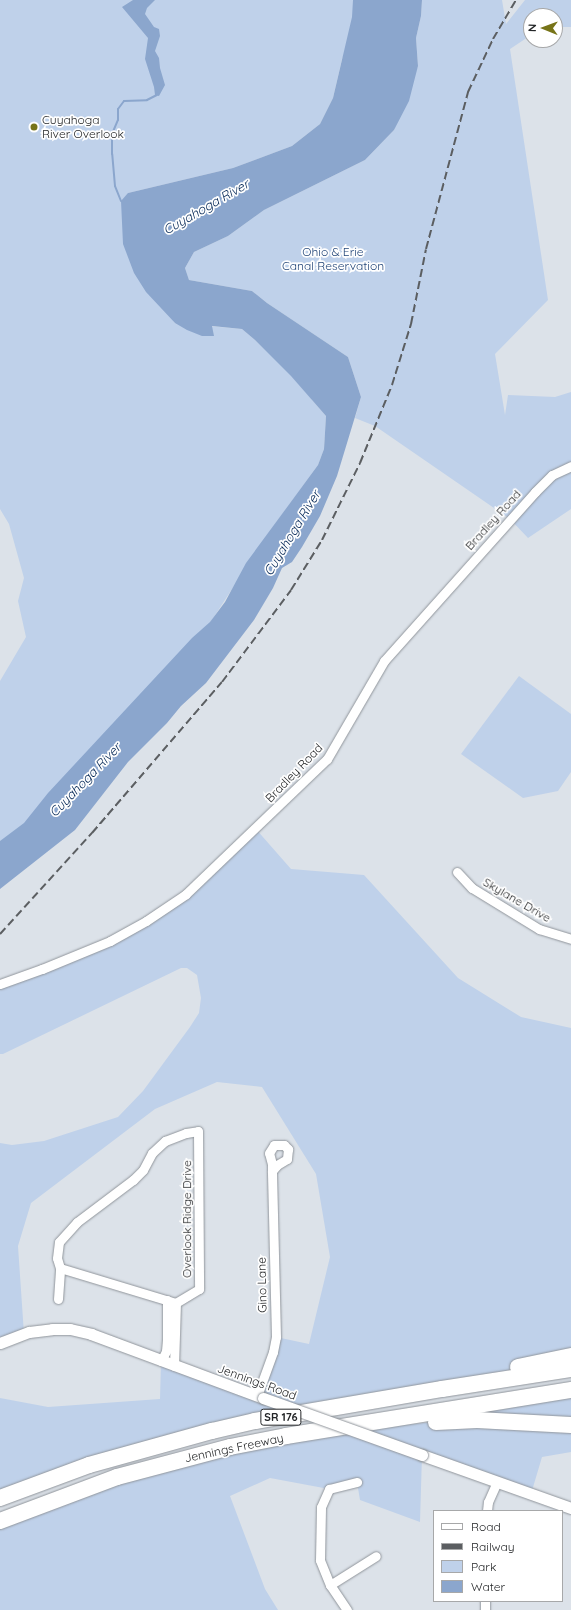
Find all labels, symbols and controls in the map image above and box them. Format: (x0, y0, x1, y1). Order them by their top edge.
north arrow (523, 8, 563, 48)
text: N (525, 24, 539, 32)
place label: Cuyahoga River Overlook (42, 113, 124, 141)
marker: Cuyahoga River Overlook (29, 122, 39, 132)
water label: Cuyahoga River (160, 176, 252, 238)
park label: Ohio & Erie Canal Reservation (282, 245, 384, 273)
street label: Bradley Road (462, 487, 524, 553)
water label: Cuyahoga River (260, 488, 324, 578)
water label: Cuyahoga River (46, 740, 124, 820)
street label: Bradley Road (262, 741, 326, 805)
street label: Skylane Drive (481, 875, 553, 925)
street label: Overlook Ridge Drive (180, 1160, 194, 1278)
street label: Gino Lane (254, 1257, 270, 1313)
street label: Jennings Road (216, 1361, 298, 1403)
road number: SR 176 (260, 1408, 302, 1426)
street label: Jennings Freeway (183, 1430, 285, 1466)
legend (433, 1510, 563, 1602)
text: Road (471, 1519, 501, 1534)
text: Railway (471, 1539, 515, 1554)
text: Park (471, 1559, 496, 1574)
text: Water (471, 1579, 505, 1594)

